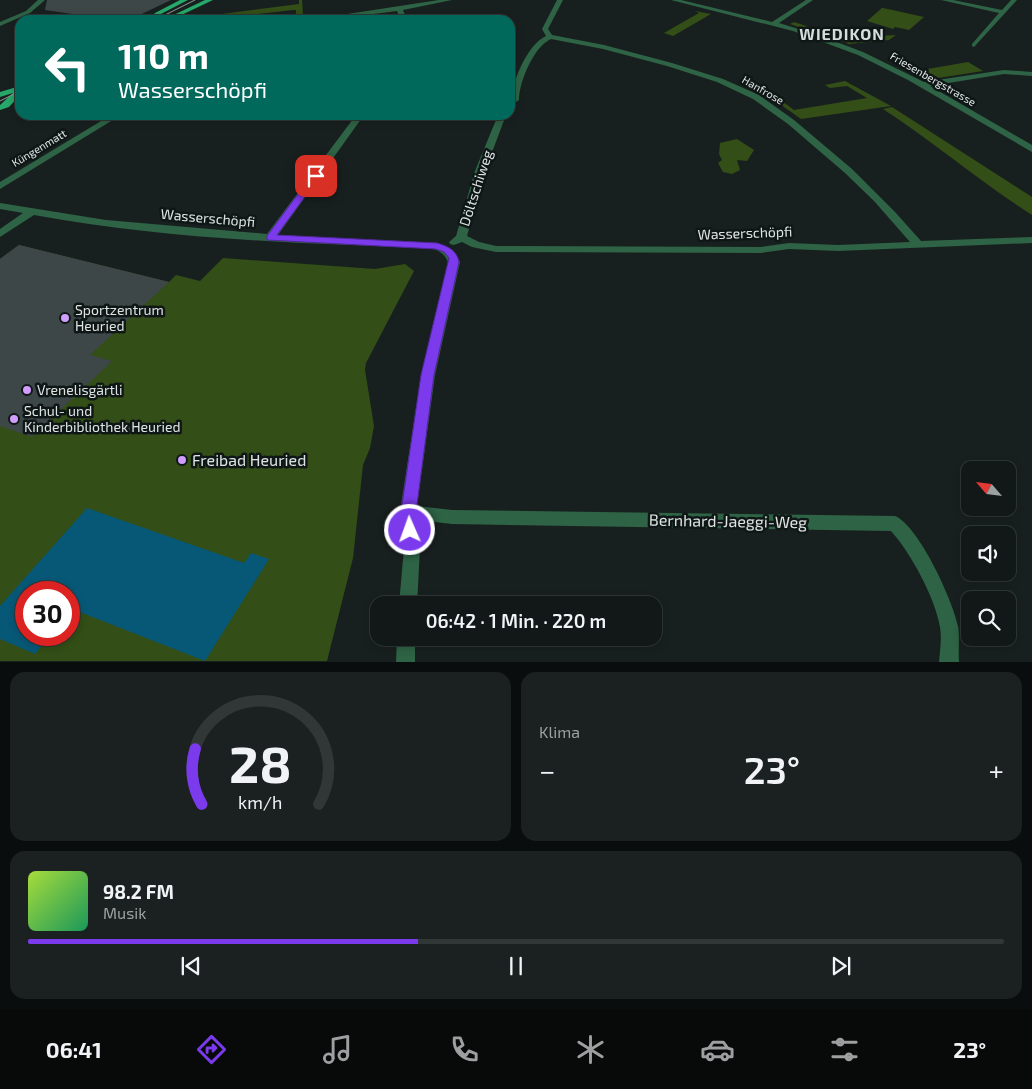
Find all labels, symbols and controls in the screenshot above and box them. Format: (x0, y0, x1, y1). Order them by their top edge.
district label: WIEDIKON (799, 24, 885, 43)
text: 110 m (118, 34, 209, 76)
icon: left (35, 35, 100, 100)
street label: Friesenbergstrasse (888, 49, 978, 108)
street label: Hanfrose (740, 72, 786, 107)
text: Wasserschöpfi (118, 76, 267, 102)
street label: Küngenmatt (9, 126, 68, 169)
street label: Döltschiweg (455, 147, 496, 228)
pin (295, 155, 337, 197)
icon: arrive (302, 162, 330, 190)
street label: Wasserschöpfi (160, 205, 256, 230)
street label: Wasserschöpfi (697, 222, 793, 243)
place label: Sportzentrum Heuried (75, 301, 164, 334)
marker: Sportzentrum Heuried (59, 312, 71, 324)
place label: Vrenelisgärtli (37, 381, 123, 398)
marker: Vrenelisgärtli (21, 384, 33, 396)
place label: Schul- und Kinderbibliothek Heuried (24, 402, 181, 435)
marker: Schul- und Kinderbibliothek Heuried (8, 413, 20, 425)
place label: Freibad Heuried (192, 450, 306, 469)
marker: Freibad Heuried (176, 454, 188, 466)
north arrow (961, 461, 1016, 516)
map controls (961, 461, 1016, 646)
position arrow (383, 503, 435, 555)
street label: Bernhard-Jaeggi-Weg (649, 510, 807, 531)
button: sound (961, 526, 1016, 581)
speed limit sign: 30 (15, 581, 80, 646)
button: search (961, 591, 1016, 646)
text: 06:42 · 1 Min. · 220 m (426, 609, 606, 632)
text: Klima (539, 722, 580, 741)
text: 28 (229, 731, 292, 793)
text: 23° (744, 746, 800, 792)
text: − (539, 753, 555, 787)
text: + (989, 753, 1004, 787)
text: km/h (238, 791, 283, 813)
text: 98.2 FM (103, 880, 174, 903)
text: Musik (103, 903, 146, 922)
icon: previous (177, 952, 205, 980)
icon: pause (502, 952, 530, 980)
icon: next (827, 952, 855, 980)
icon: directions (194, 1032, 229, 1067)
icon: music (320, 1032, 355, 1067)
icon: phone (447, 1032, 482, 1067)
icon: climate (573, 1032, 608, 1067)
icon: car (700, 1032, 735, 1067)
icon: filters (827, 1032, 862, 1067)
text: 06:41 (46, 1036, 102, 1062)
text: 23° (953, 1036, 986, 1062)

